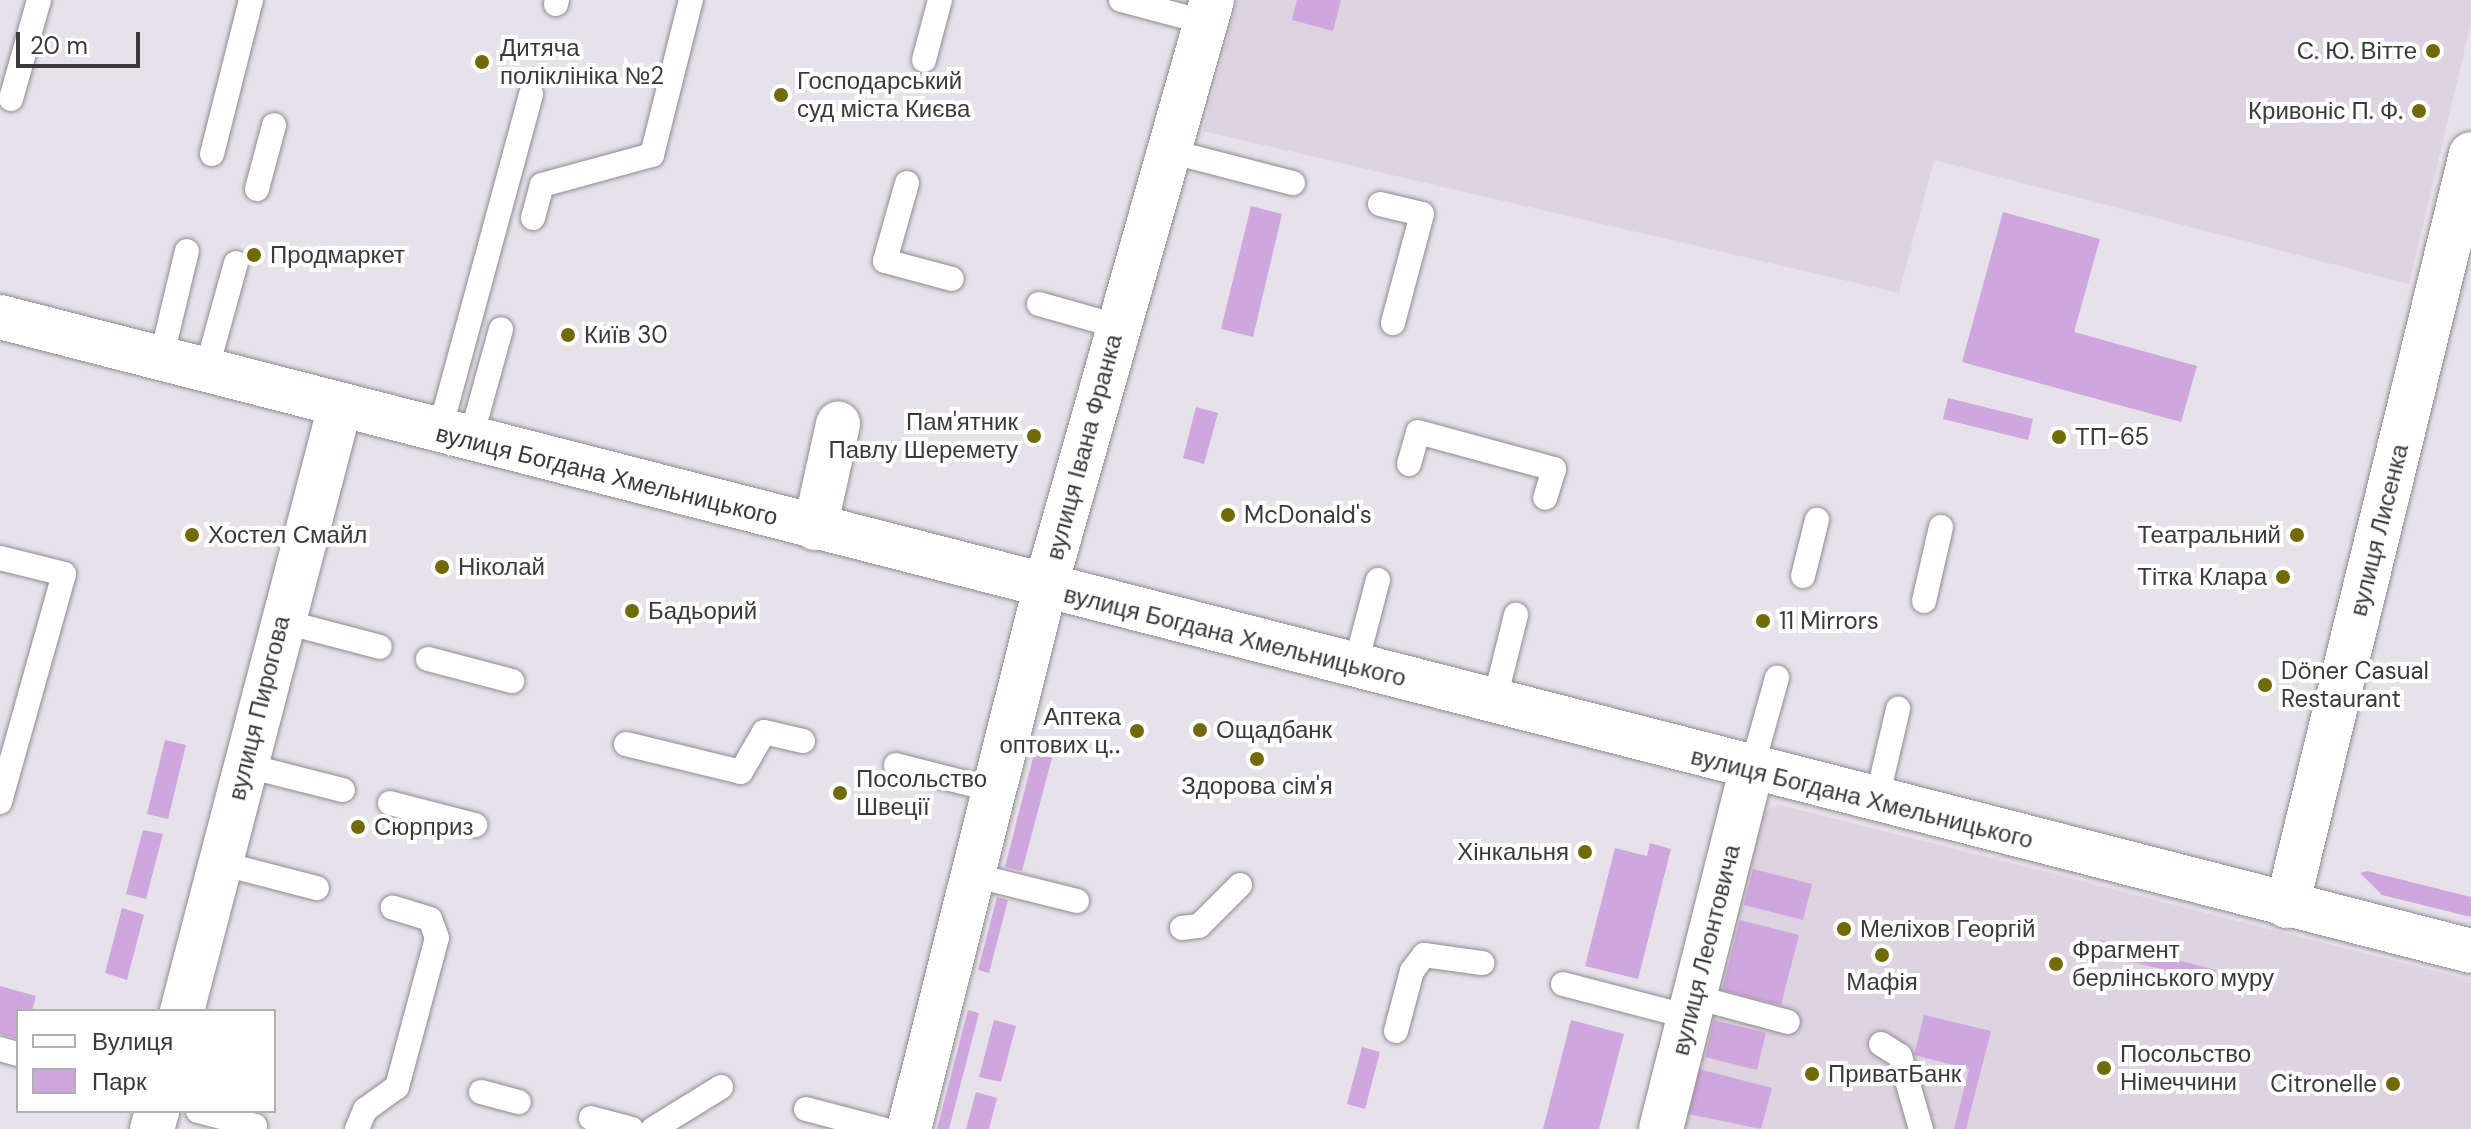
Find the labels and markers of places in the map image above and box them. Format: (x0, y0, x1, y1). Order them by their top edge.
place label: Дитяча поліклініка №2 (500, 34, 664, 90)
place label: С. Ю. Вітте (2297, 37, 2417, 65)
marker: С. Ю. Вітте (2424, 42, 2442, 60)
marker: Дитяча поліклініка №2 (471, 51, 493, 73)
place label: Господарський суд міста Києва (797, 67, 970, 123)
marker: Господарський суд міста Києва (772, 86, 790, 104)
place label: Кривоніс П. Ф. (2248, 97, 2403, 125)
marker: Кривоніс П. Ф. (2410, 102, 2428, 120)
place label: Продмаркет (270, 241, 405, 269)
marker: Продмаркет (245, 246, 263, 264)
place label: Київ 30 (584, 321, 668, 349)
marker: Київ 30 (559, 326, 577, 344)
place label: Пам'ятник Павлу Шеремету (828, 408, 1018, 464)
place label: ТП-65 (2075, 423, 2149, 451)
marker: Пам'ятник Павлу Шеремету (1025, 427, 1043, 445)
marker: ТП-65 (2050, 428, 2068, 446)
place label: McDonald's (1244, 501, 1372, 529)
marker: McDonald's (1219, 506, 1237, 524)
place label: Хостел Смайл (208, 521, 367, 549)
place label: Театральний (2137, 521, 2281, 549)
marker: Хостел Смайл (183, 526, 201, 544)
marker: Театральний (2288, 526, 2306, 544)
place label: Ніколай (458, 553, 545, 581)
marker: Ніколай (433, 558, 451, 576)
place label: Тітка Клара (2137, 563, 2267, 591)
marker: Тітка Клара (2274, 568, 2292, 586)
place label: Бадьорий (648, 597, 757, 625)
marker: Бадьорий (623, 602, 641, 620)
place label: 11 Mirrors (1779, 607, 1879, 635)
marker: 11 Mirrors (1754, 612, 1772, 630)
place label: Döner Casual Restaurant (2281, 657, 2429, 713)
marker: Döner Casual Restaurant (2256, 676, 2274, 694)
place label: Аптека оптових ц‥ (999, 703, 1121, 759)
place label: Ощадбанк (1216, 716, 1332, 744)
marker: Ощадбанк (1191, 721, 1209, 739)
marker: Аптека оптових ц‥ (1128, 722, 1146, 740)
marker: Здорова сім'я (1248, 750, 1266, 768)
place label: Посольство Швеції (856, 765, 987, 821)
place label: Здорова сім'я (1181, 772, 1333, 800)
marker: Посольство Швеції (831, 784, 849, 802)
place label: Сюрприз (374, 813, 473, 841)
marker: Сюрприз (349, 818, 367, 836)
place label: Хінкальня (1457, 838, 1569, 866)
marker: Хінкальня (1576, 843, 1594, 861)
place label: Меліхов Георгій (1860, 915, 2035, 943)
marker: Меліхов Георгій (1835, 920, 1853, 938)
place label: Фрагмент берлінського муру (2072, 936, 2274, 992)
marker: Мафія (1873, 946, 1891, 964)
marker: Фрагмент берлінського муру (2047, 955, 2065, 973)
place label: Мафія (1846, 968, 1918, 996)
place label: Посольство Німеччини (2120, 1040, 2251, 1096)
marker: Посольство Німеччини (2095, 1059, 2113, 1077)
place label: ПриватБанк (1828, 1060, 1961, 1088)
marker: ПриватБанк (1803, 1065, 1821, 1083)
place label: Citronelle (2270, 1070, 2377, 1098)
marker: Citronelle (2384, 1075, 2402, 1093)

